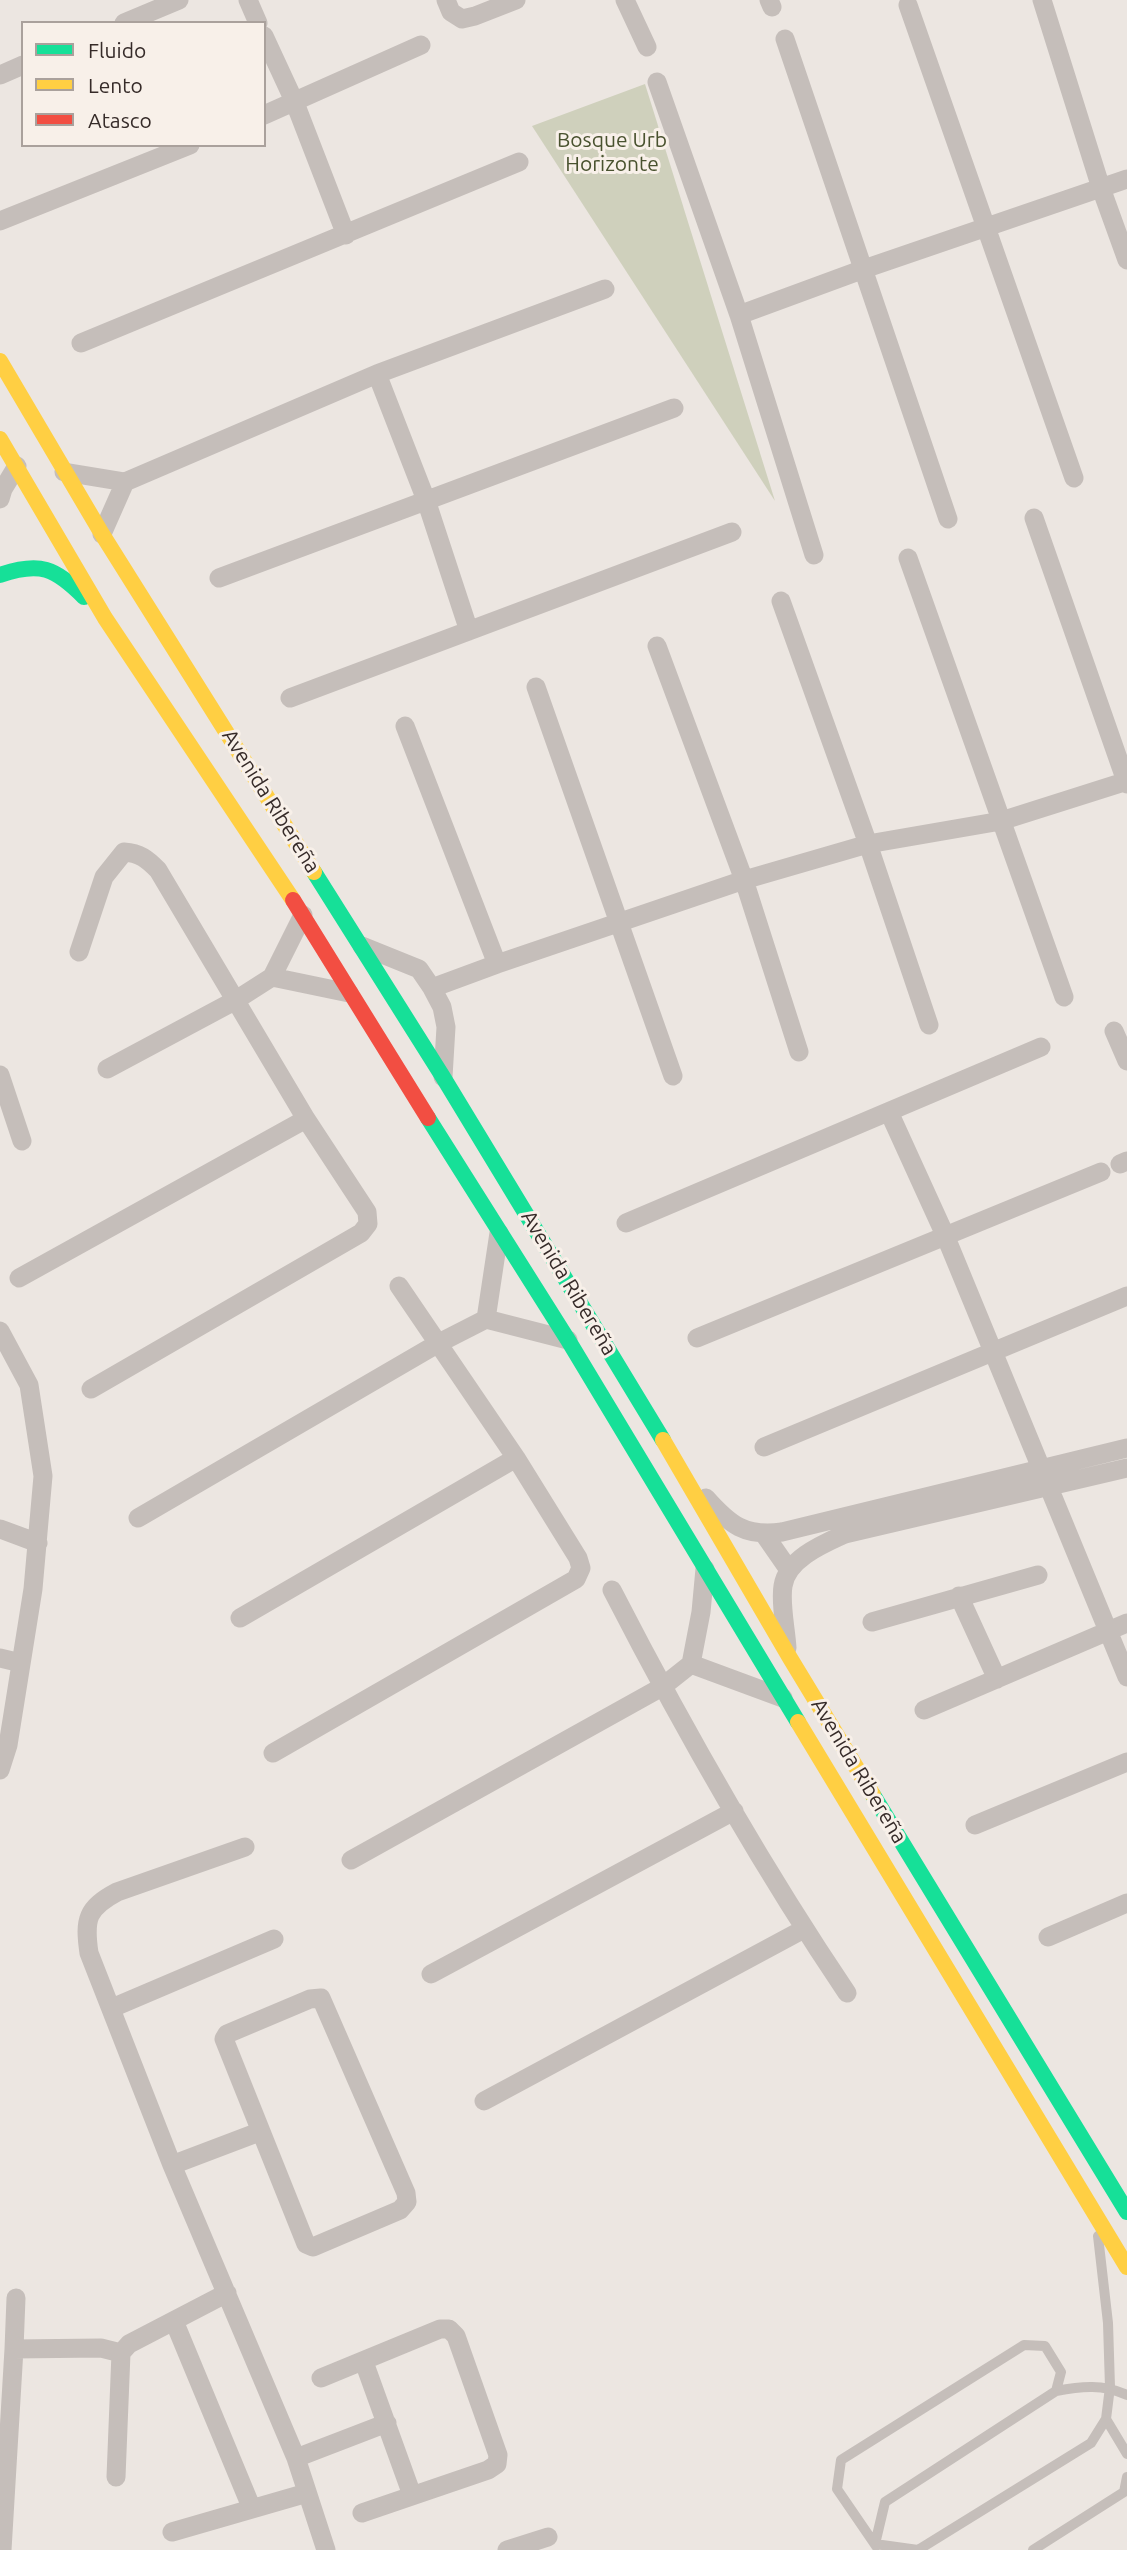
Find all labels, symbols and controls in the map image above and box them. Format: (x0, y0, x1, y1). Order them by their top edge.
legend (21, 21, 266, 147)
text: Fluido (88, 38, 146, 62)
text: Lento (88, 73, 143, 97)
text: Atasco (88, 108, 152, 132)
park label: Bosque Urb Horizonte (557, 127, 667, 177)
street label: Avenida Ribereña (217, 725, 325, 877)
street label: Avenida Ribereña (516, 1206, 622, 1360)
street label: Avenida Ribereña (806, 1694, 912, 1848)

